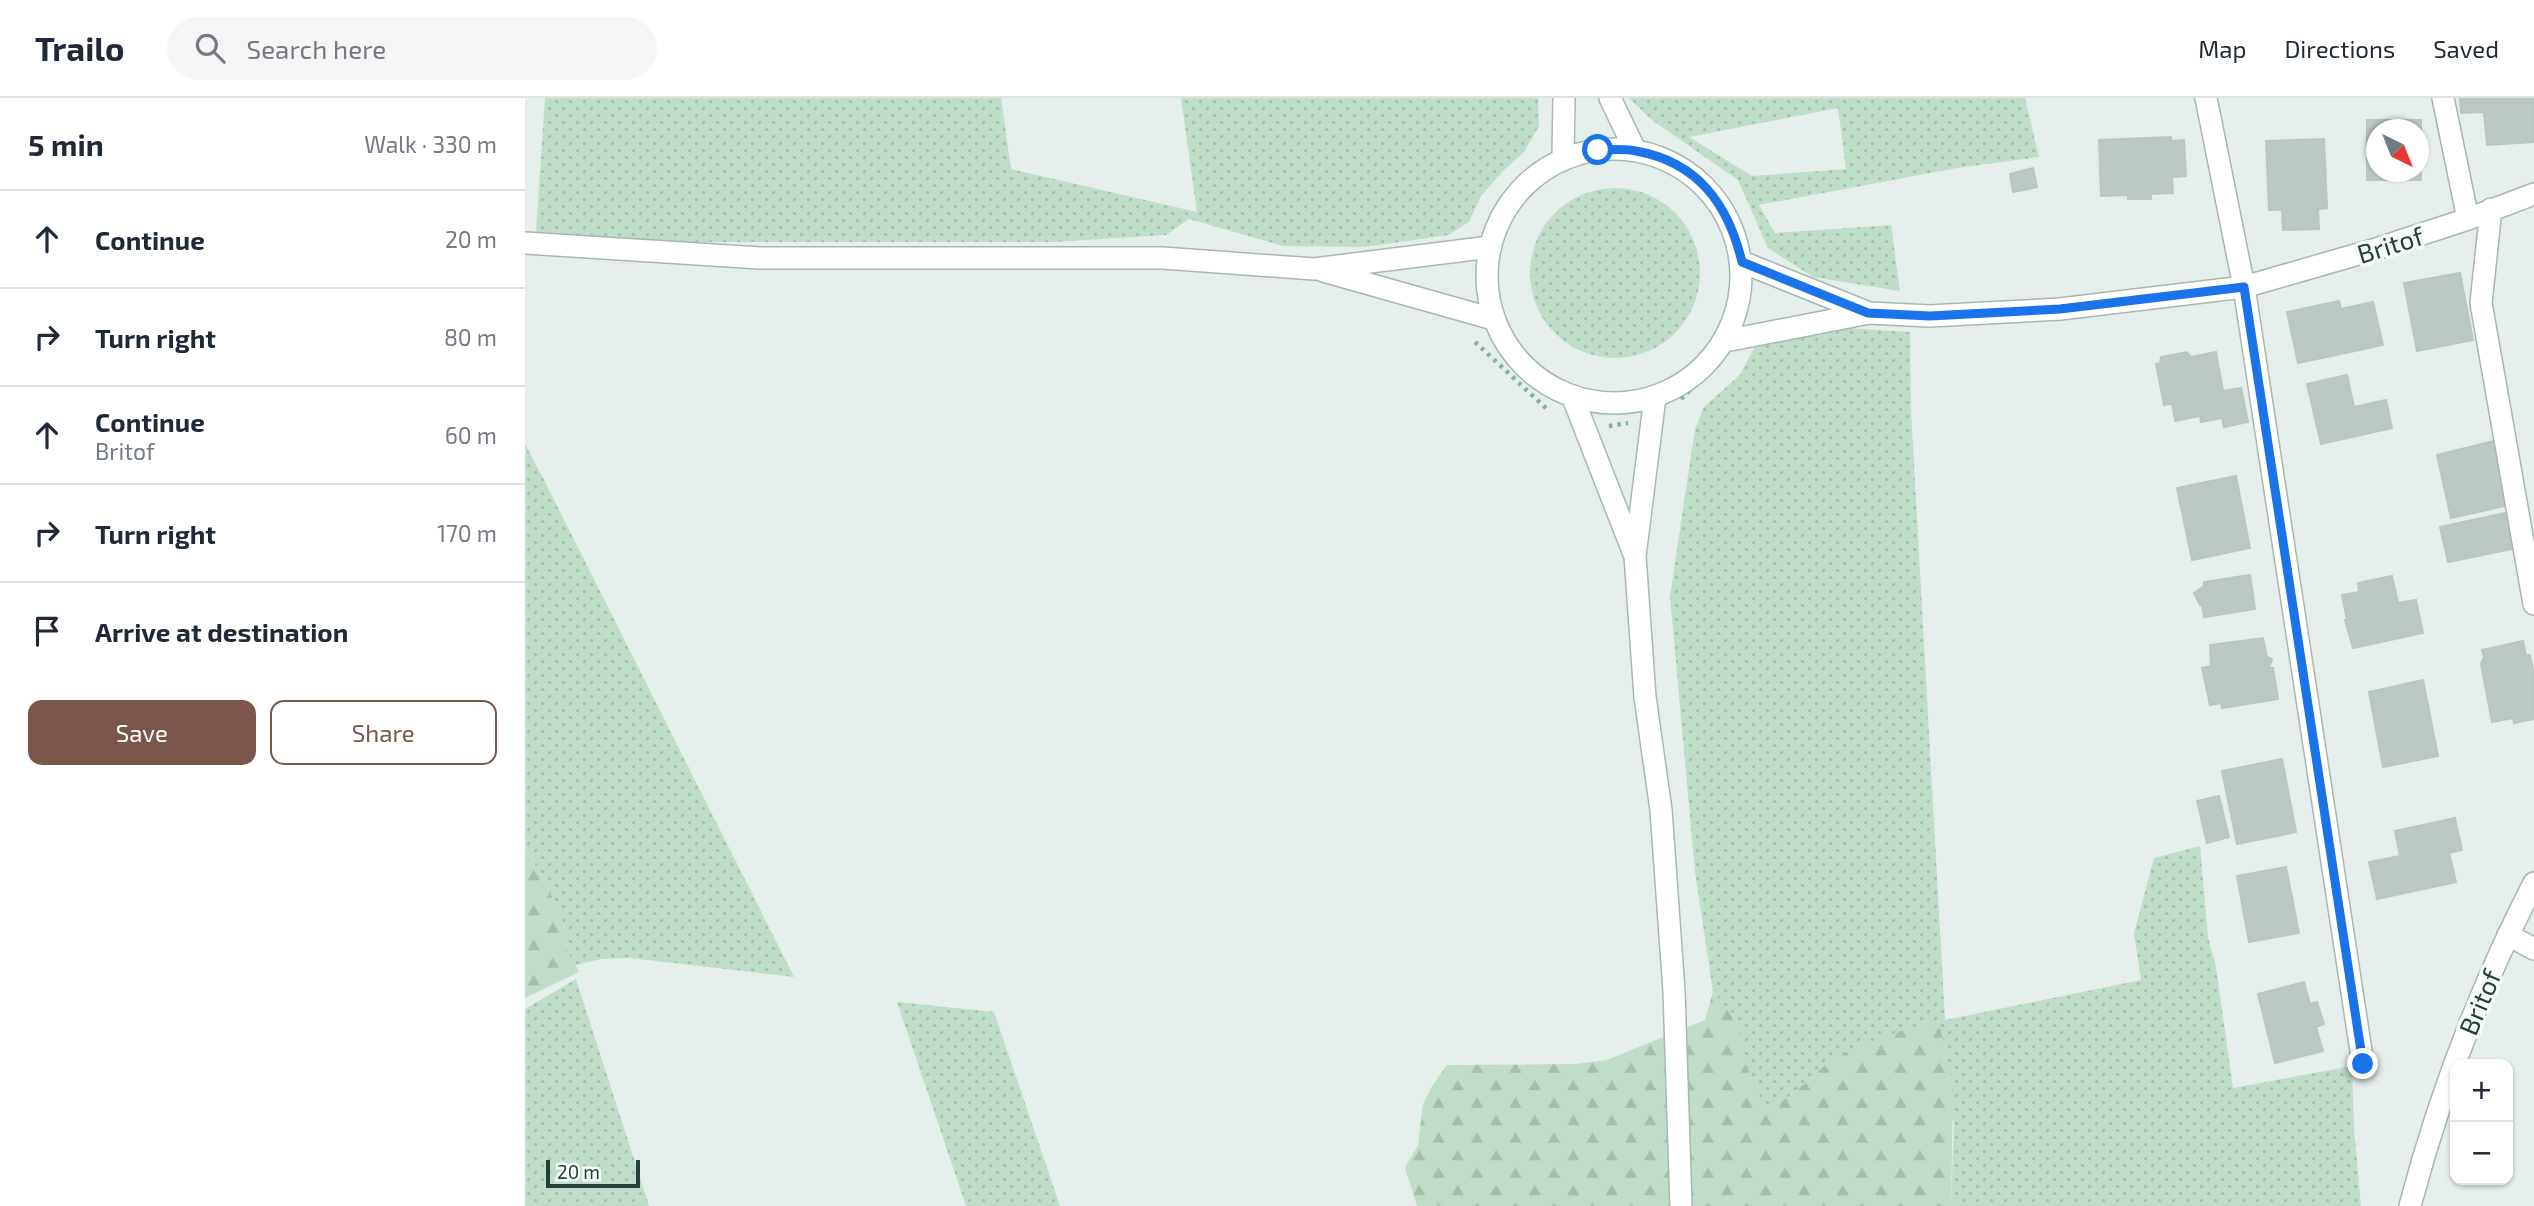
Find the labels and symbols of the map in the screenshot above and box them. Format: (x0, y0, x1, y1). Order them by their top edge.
north arrow (2366, 119, 2429, 182)
route start (1582, 134, 1613, 165)
street label: Britof (2353, 219, 2428, 269)
street label: Britof (2452, 964, 2507, 1039)
route end (2347, 1048, 2378, 1079)
scale bar (546, 1157, 641, 1189)

